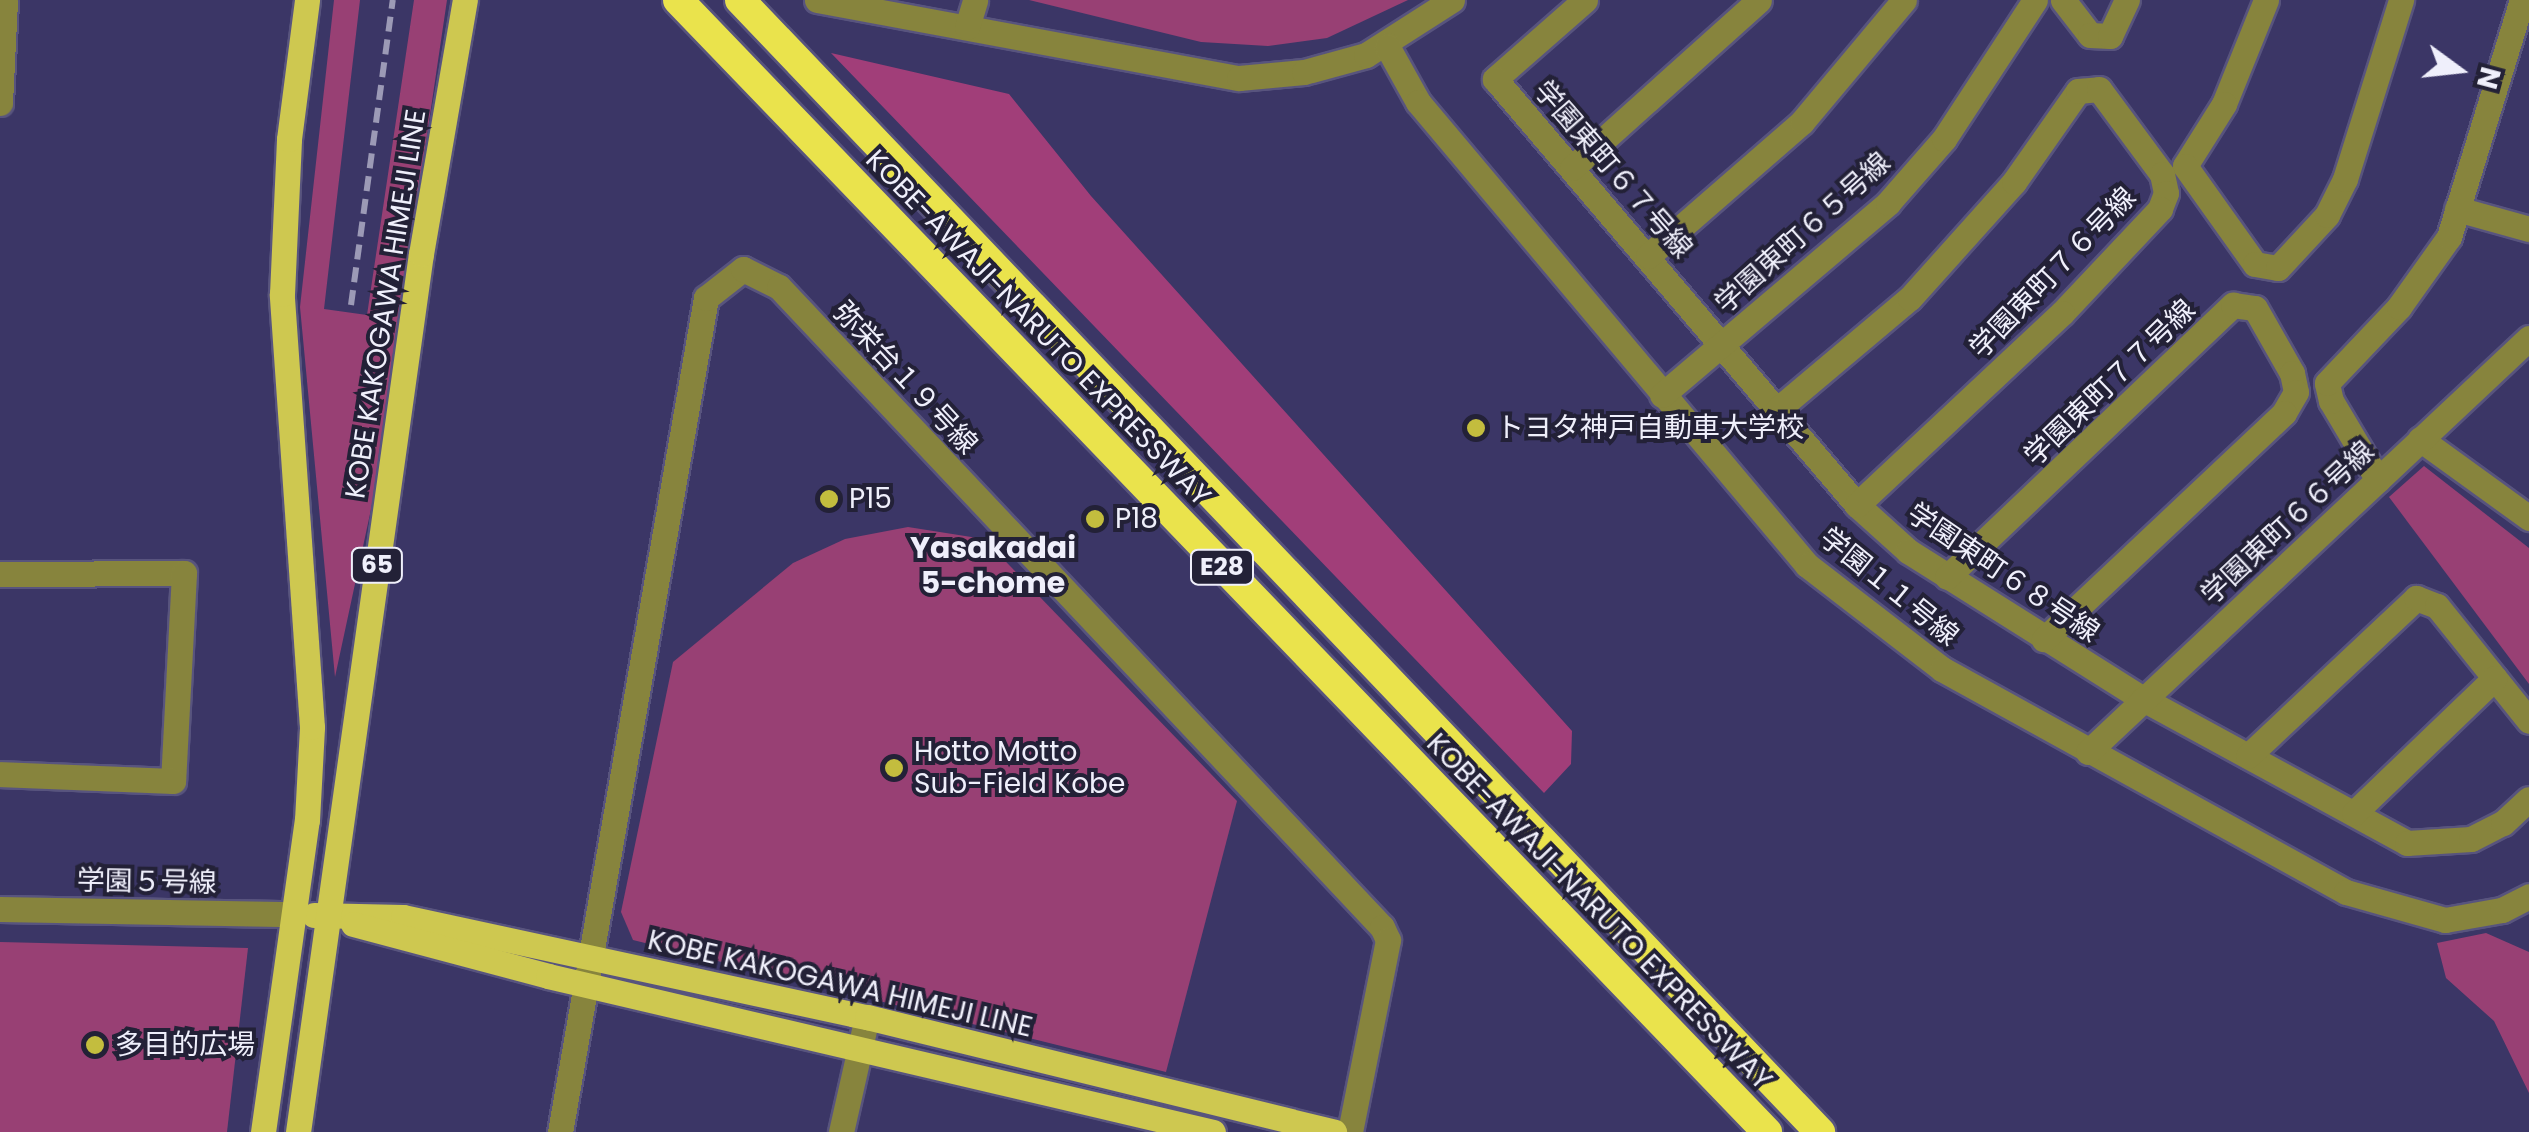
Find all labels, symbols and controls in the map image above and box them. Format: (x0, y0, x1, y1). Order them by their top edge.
north arrow (2409, 20, 2509, 120)
text: N (2467, 63, 2510, 93)
street label: 学園東町６７号線 (1527, 74, 1699, 266)
street label: KOBE KAKOGAWA HIMEJI LINE (339, 107, 433, 501)
street label: KOBE-AWAJI-NARUTO EXPRESSWAY (859, 143, 1217, 513)
street label: 学園東町６５号線 (1709, 146, 1897, 320)
street label: 学園東町７６号線 (1963, 181, 2143, 365)
street label: 学園東町７７号線 (2018, 293, 2202, 473)
street label: 弥栄台１９号線 (826, 295, 984, 461)
place label: トヨタ神戸自動車大学校 (1496, 411, 1804, 445)
marker: トヨタ神戸自動車大学校 (1465, 417, 1487, 439)
street label: 学園東町６６号線 (2195, 434, 2381, 612)
place label: P15 (849, 482, 892, 516)
marker: P15 (818, 488, 840, 510)
street label: 学園東町６８号線 (1901, 496, 2105, 650)
place label: P18 (1115, 502, 1158, 536)
marker: P18 (1084, 508, 1106, 530)
street label: 学園１１号線 (1813, 521, 1965, 653)
district label: Yasakadai 5-chome (910, 530, 1076, 600)
road number: 65 (350, 545, 404, 585)
road number: E28 (1190, 547, 1254, 587)
street label: KOBE-AWAJI-NARUTO EXPRESSWAY (1420, 727, 1778, 1097)
place label: Hotto Motto Sub-Field Kobe (914, 735, 1125, 801)
marker: Hotto Motto Sub-Field Kobe (883, 757, 905, 779)
street label: 学園５号線 (77, 864, 217, 900)
street label: KOBE KAKOGAWA HIMEJI LINE (645, 923, 1035, 1045)
place label: 多目的広場 (115, 1028, 255, 1062)
marker: 多目的広場 (84, 1034, 106, 1056)

